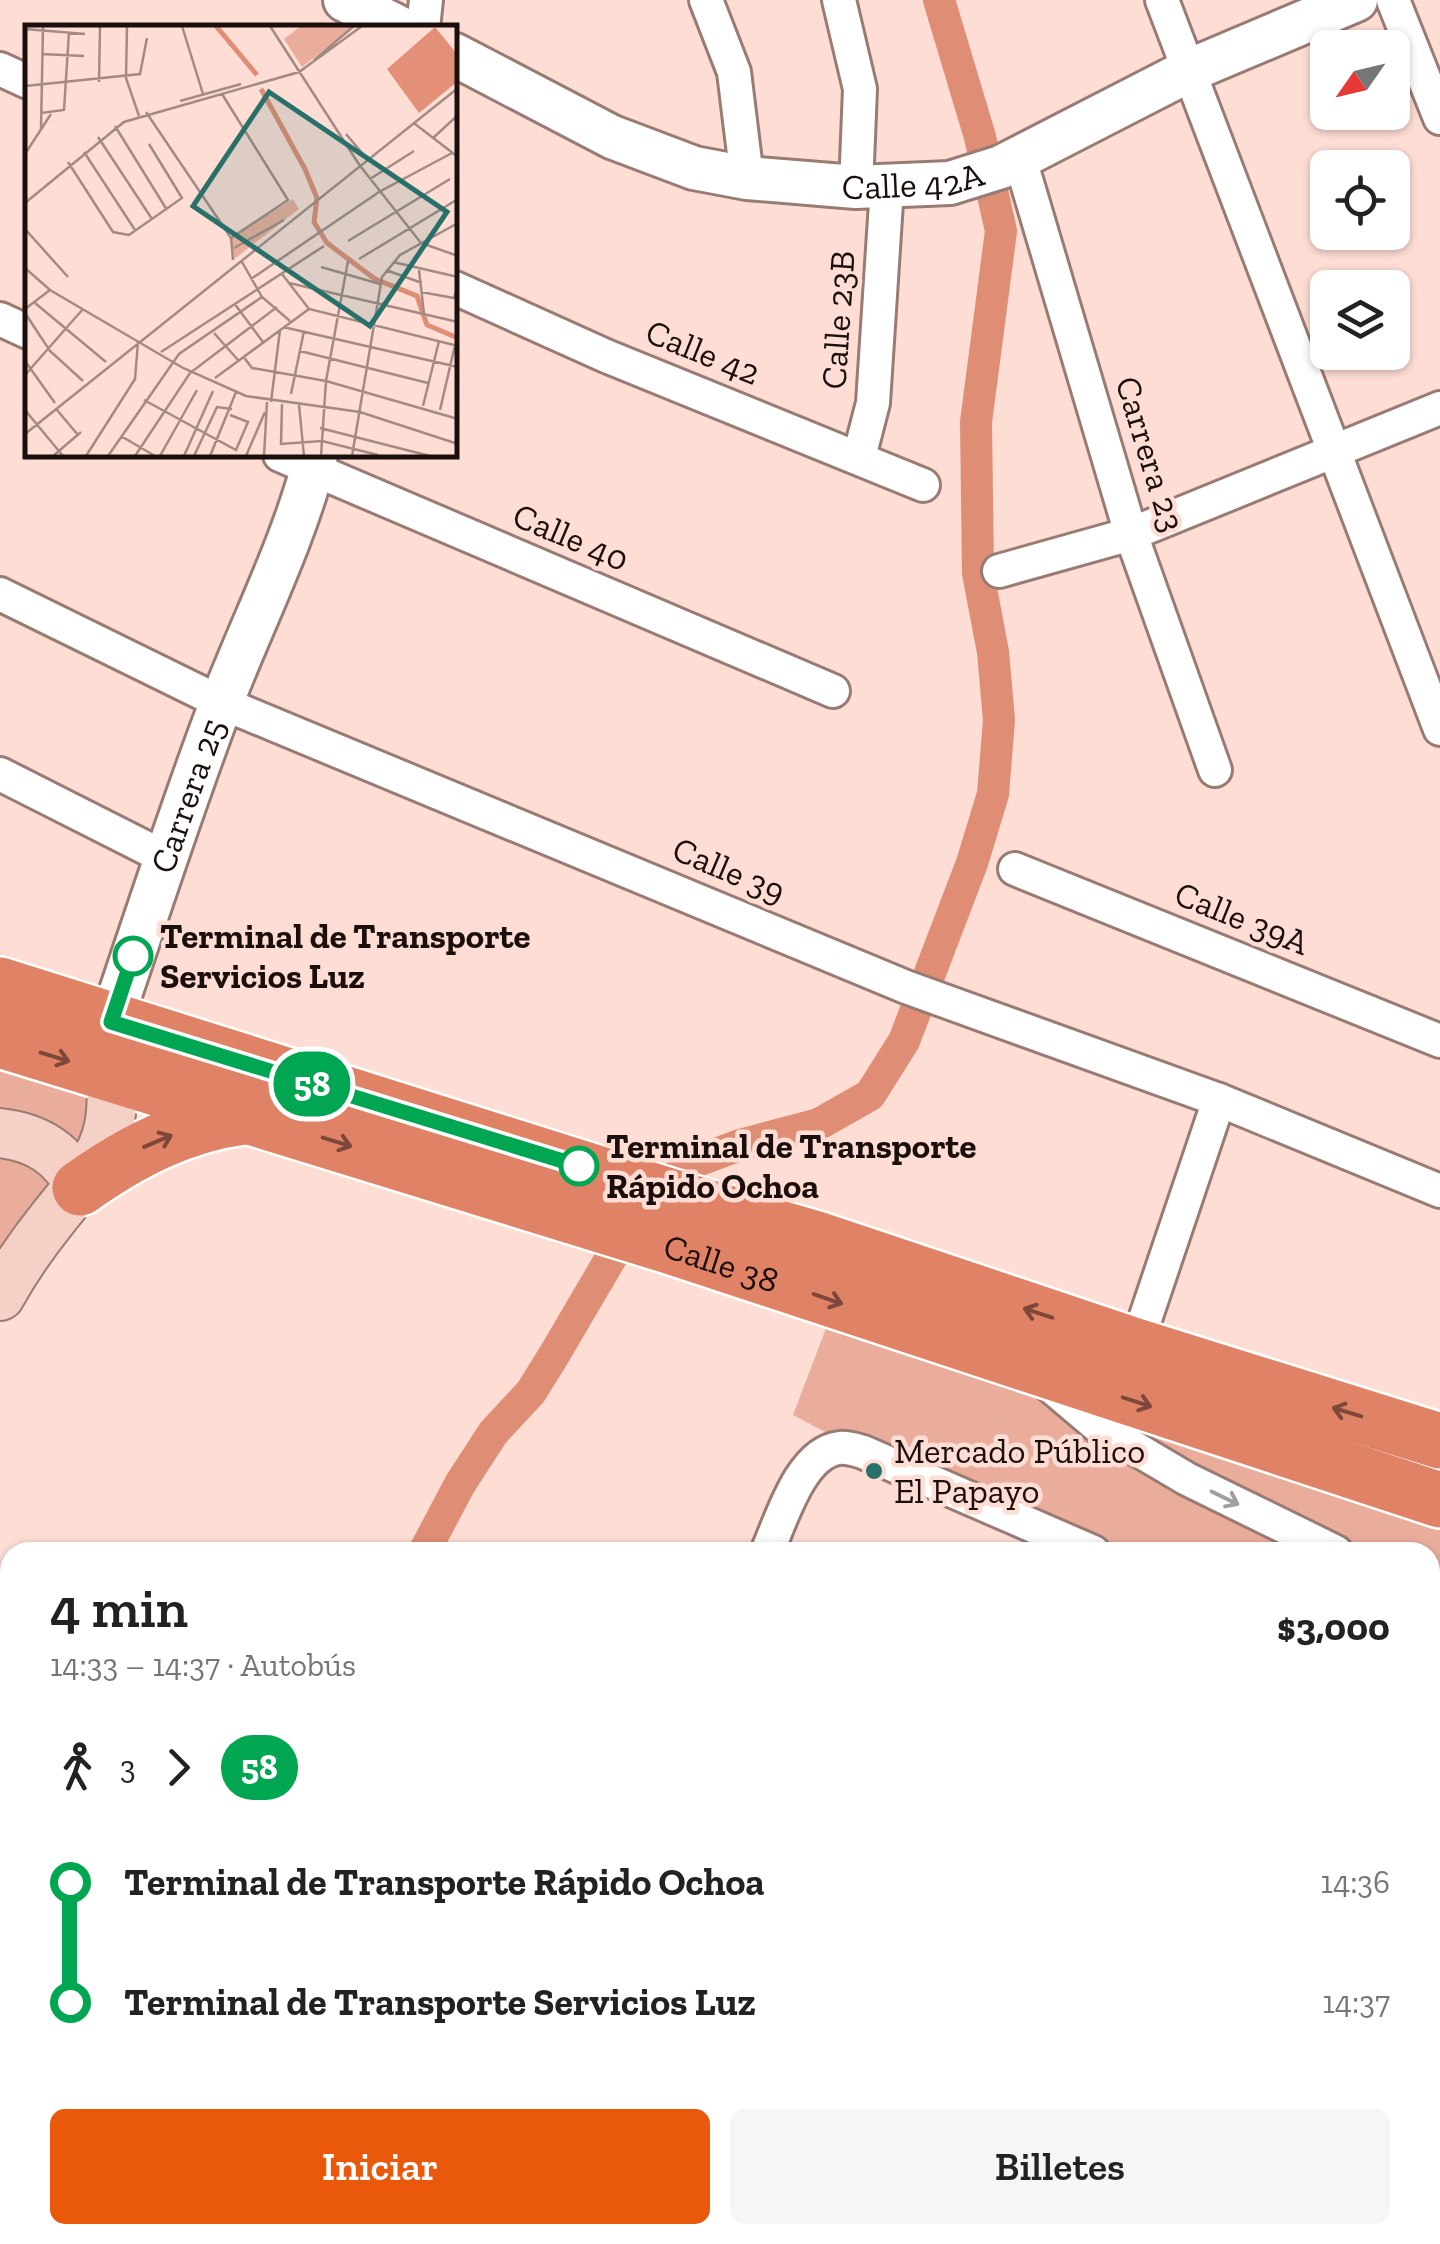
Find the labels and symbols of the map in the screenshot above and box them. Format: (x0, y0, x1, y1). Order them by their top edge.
inset map (25, 25, 458, 458)
north arrow (1310, 30, 1410, 130)
street label: Calle 42A (840, 153, 989, 209)
street label: Calle 23B (812, 249, 864, 391)
street label: Calle 42 (640, 310, 766, 394)
street label: Carrera 23 (1107, 371, 1193, 537)
street label: Calle 40 (507, 494, 635, 580)
street label: Carrera 25 (141, 713, 235, 878)
street label: Calle 39 (666, 828, 792, 912)
street label: Calle 39A (1169, 872, 1315, 964)
place label: Terminal de Transporte Servicios Luz (160, 915, 531, 997)
marker: Terminal de Transporte Servicios Luz (114, 937, 152, 975)
one-way arrow (39, 1049, 70, 1067)
line badge: 58 (267, 1052, 357, 1116)
place label: Terminal de Transporte Rápido Ochoa (606, 1125, 977, 1207)
one-way arrow (142, 1131, 173, 1149)
one-way arrow (321, 1135, 353, 1153)
marker: Terminal de Transporte Rápido Ochoa (560, 1147, 598, 1185)
street label: Calle 38 (658, 1225, 784, 1302)
one-way arrow (812, 1291, 844, 1309)
one-way arrow (1022, 1302, 1054, 1320)
one-way arrow (1120, 1394, 1152, 1412)
one-way arrow (1332, 1402, 1363, 1420)
place label: Mercado Público El Papayo (894, 1430, 1145, 1512)
marker: Mercado Público El Papayo (863, 1460, 885, 1482)
one-way arrow (1210, 1489, 1240, 1508)

